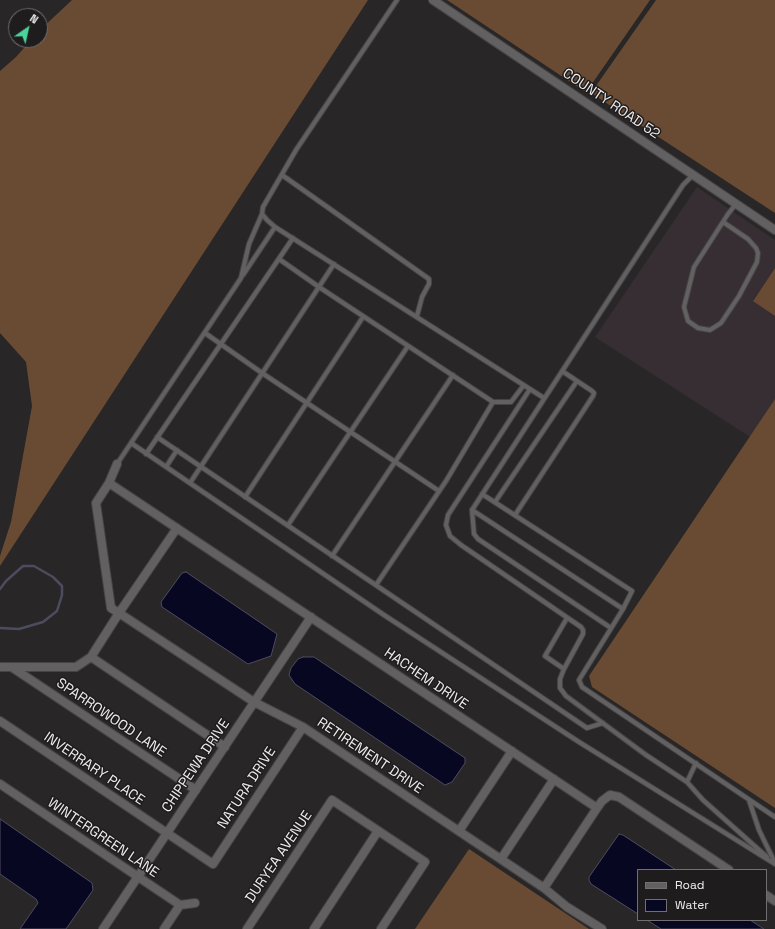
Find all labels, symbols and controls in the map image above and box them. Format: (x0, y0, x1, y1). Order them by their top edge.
north arrow (8, 8, 48, 48)
text: N (27, 11, 41, 27)
street label: COUNTY ROAD 52 (559, 65, 663, 143)
street label: HACHEM DRIVE (381, 645, 471, 713)
street label: SPARROWOOD LANE (53, 675, 169, 761)
street label: RETIREMENT DRIVE (314, 714, 426, 798)
street label: CHIPPEWA DRIVE (159, 716, 233, 816)
street label: INVERRARY PLACE (40, 729, 148, 809)
street label: NATURA DRIVE (214, 744, 280, 832)
street label: WINTERGREEN LANE (44, 795, 162, 881)
street label: DURYEA AVENUE (242, 808, 316, 906)
legend (637, 869, 767, 921)
text: Road (675, 877, 704, 893)
text: Water (675, 897, 709, 913)

